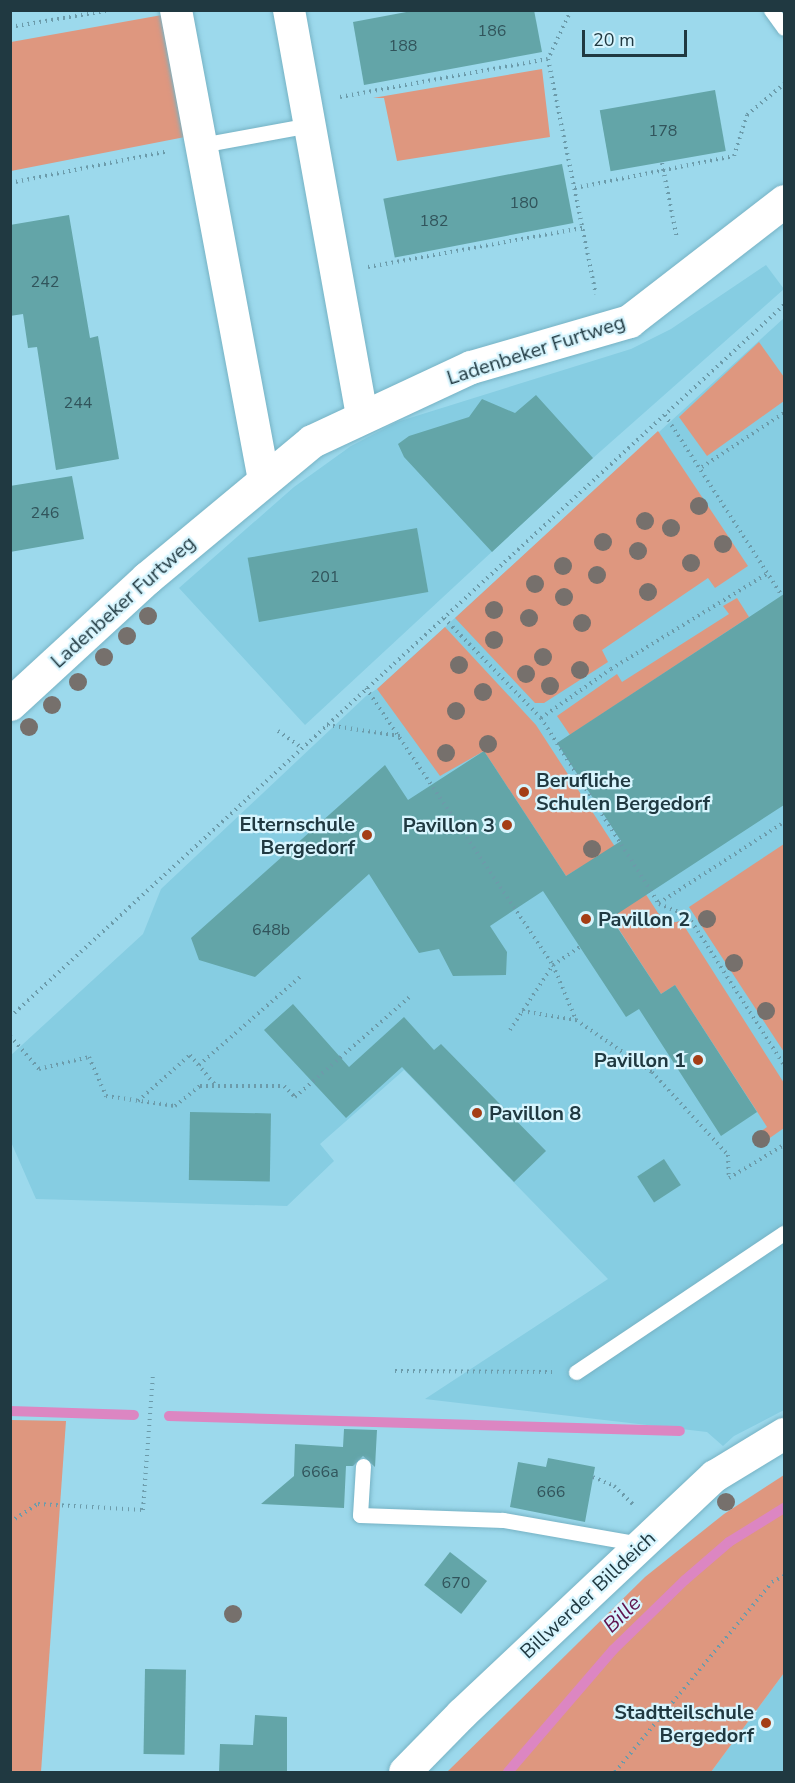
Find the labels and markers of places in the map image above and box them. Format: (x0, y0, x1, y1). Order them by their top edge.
place label: Berufliche Schulen Bergedorf (536, 768, 710, 815)
marker: Berufliche Schulen Bergedorf (517, 785, 531, 799)
place label: Elternschule Bergedorf (239, 812, 355, 859)
place label: Pavillon 3 (403, 813, 495, 837)
marker: Pavillon 3 (500, 818, 514, 832)
marker: Elternschule Bergedorf (360, 828, 374, 842)
place label: Pavillon 2 (598, 907, 690, 931)
marker: Pavillon 2 (579, 912, 593, 926)
place label: Pavillon 1 (594, 1048, 686, 1072)
marker: Pavillon 1 (691, 1053, 705, 1067)
place label: Pavillon 8 (489, 1101, 581, 1125)
marker: Pavillon 8 (470, 1106, 484, 1120)
place label: Stadtteilschule Bergedorf (614, 1700, 754, 1747)
marker: Stadtteilschule Bergedorf (759, 1716, 773, 1730)

